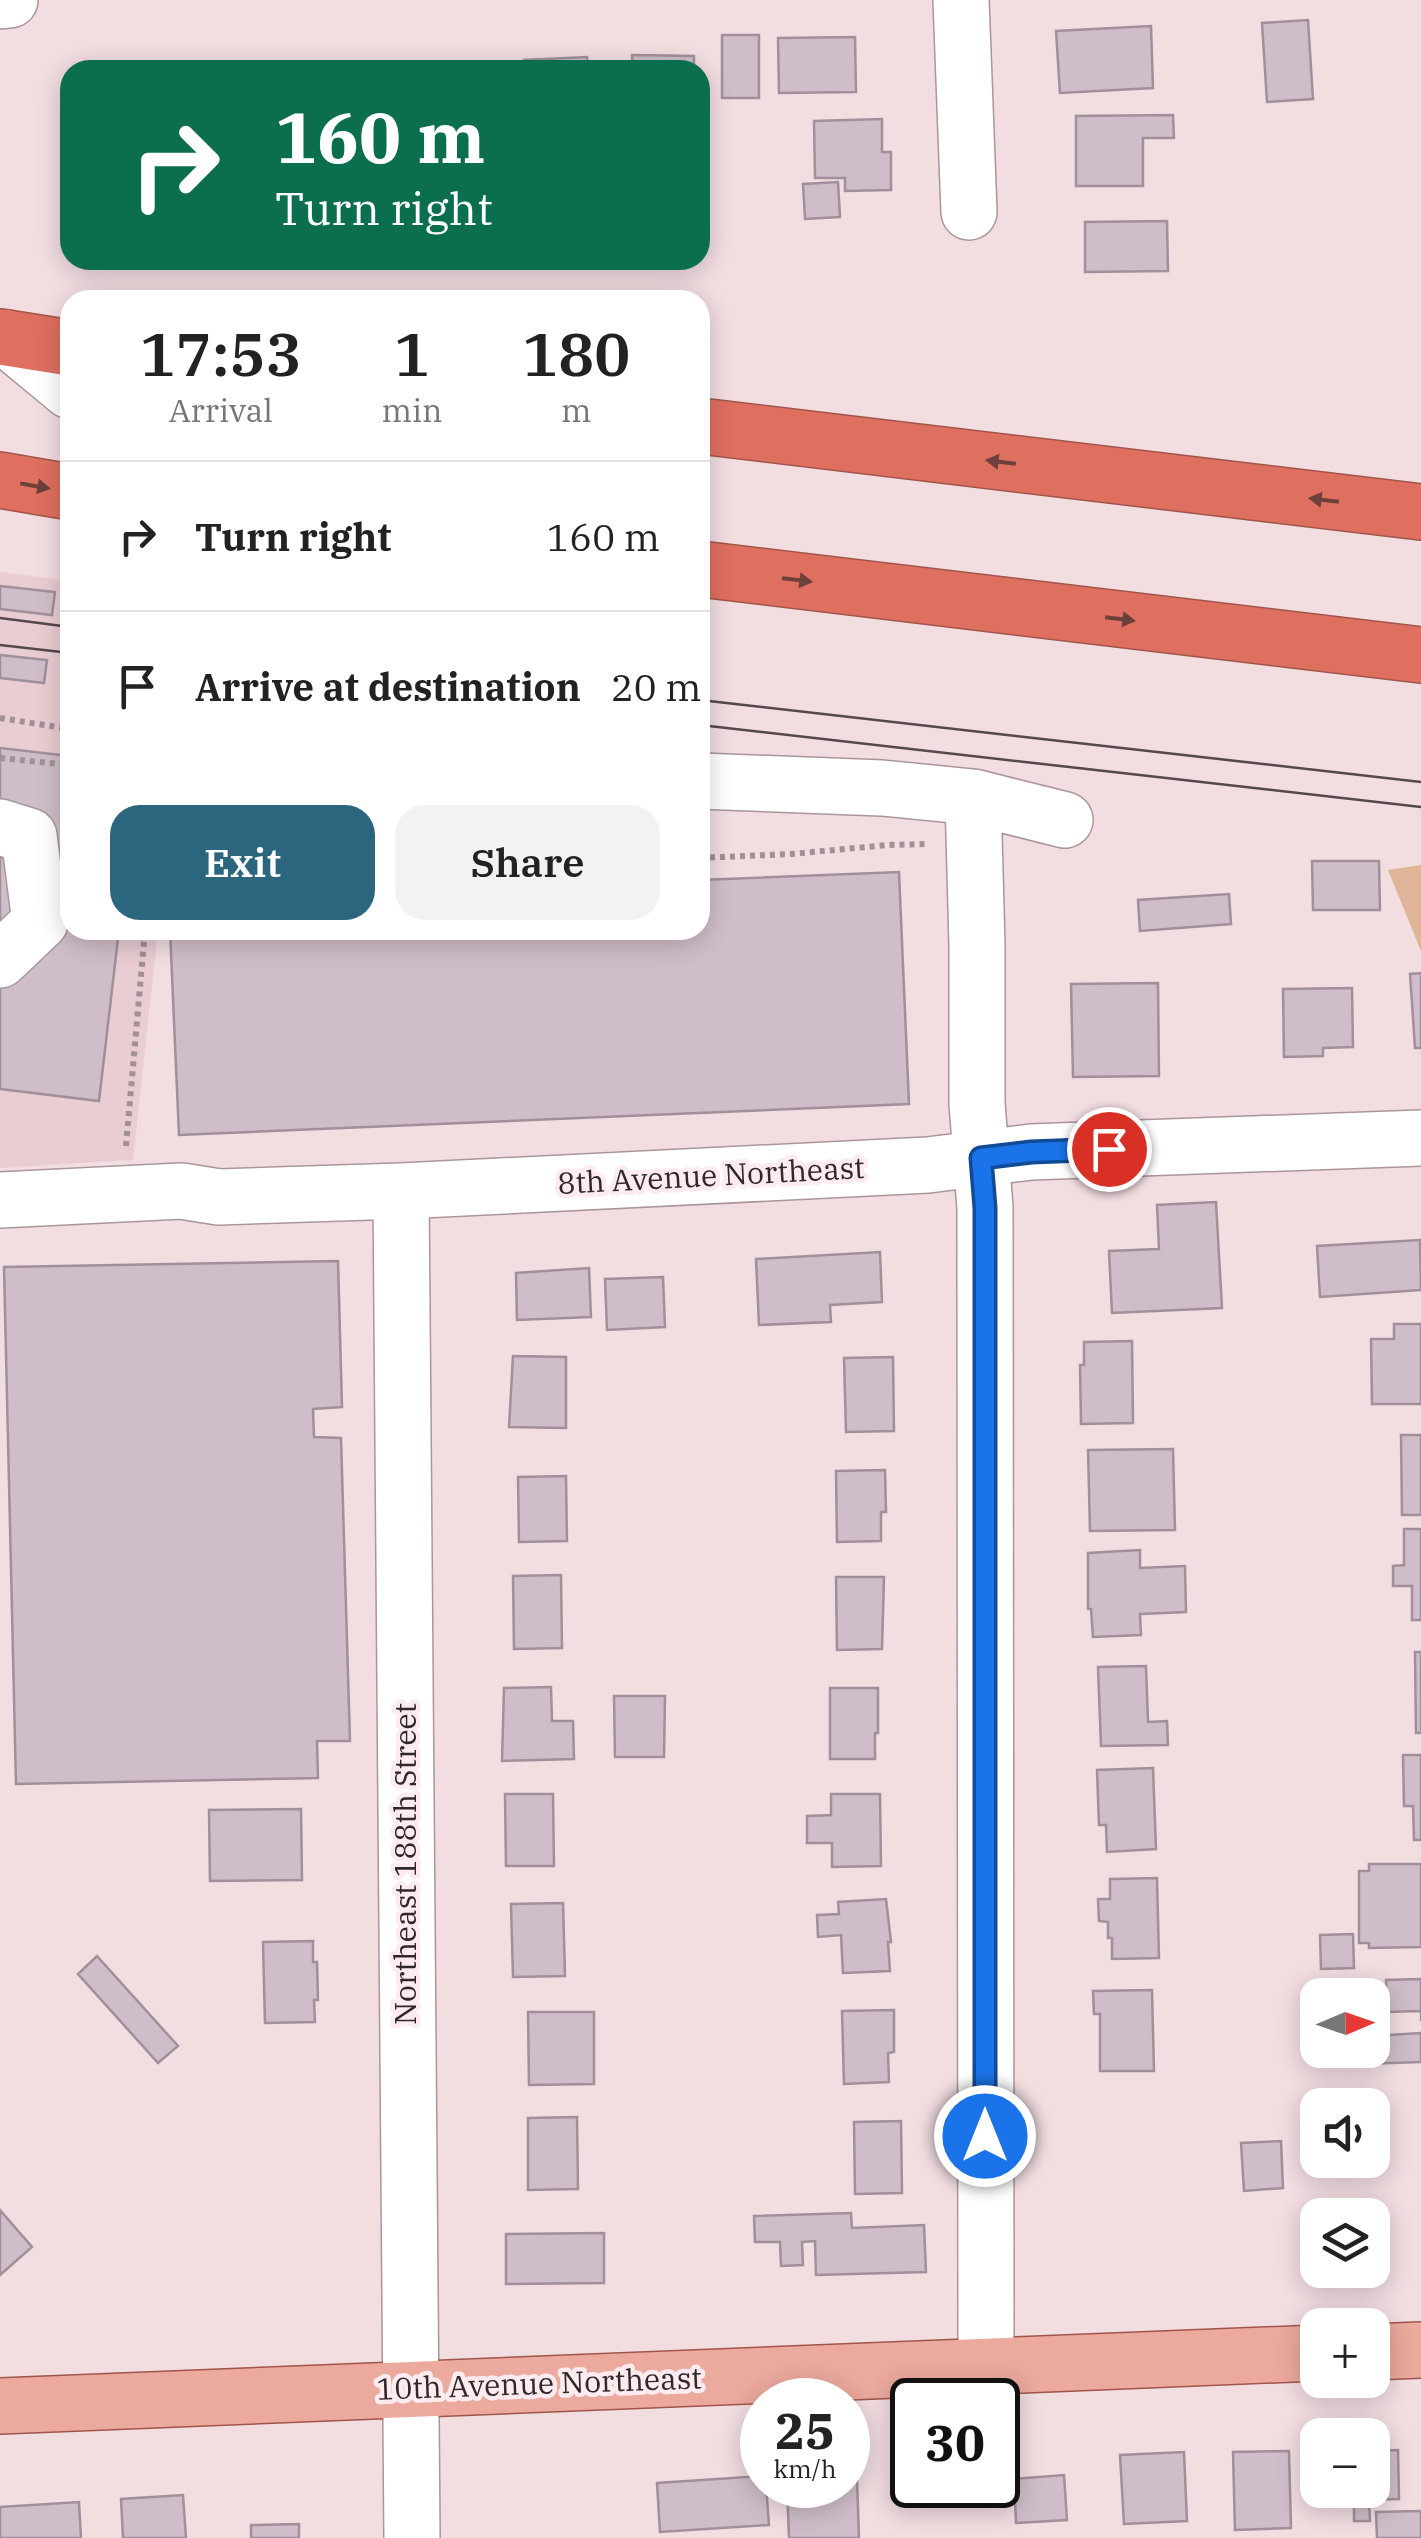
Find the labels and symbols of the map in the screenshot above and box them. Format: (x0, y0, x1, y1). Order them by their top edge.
one-way arrow (985, 454, 1017, 470)
one-way arrow (20, 479, 51, 494)
one-way arrow (1308, 492, 1340, 508)
one-way arrow (781, 572, 813, 588)
one-way arrow (1104, 611, 1136, 627)
pin (1067, 1107, 1152, 1192)
street label: 8th Avenue Northeast (556, 1147, 865, 1202)
street label: Northeast 188th Street (385, 1703, 424, 2025)
north arrow (1300, 1978, 1390, 2068)
position arrow (933, 2084, 1037, 2188)
street label: 10th Avenue Northeast (376, 2357, 702, 2408)
speed limit sign: 30 (890, 2378, 1020, 2508)

